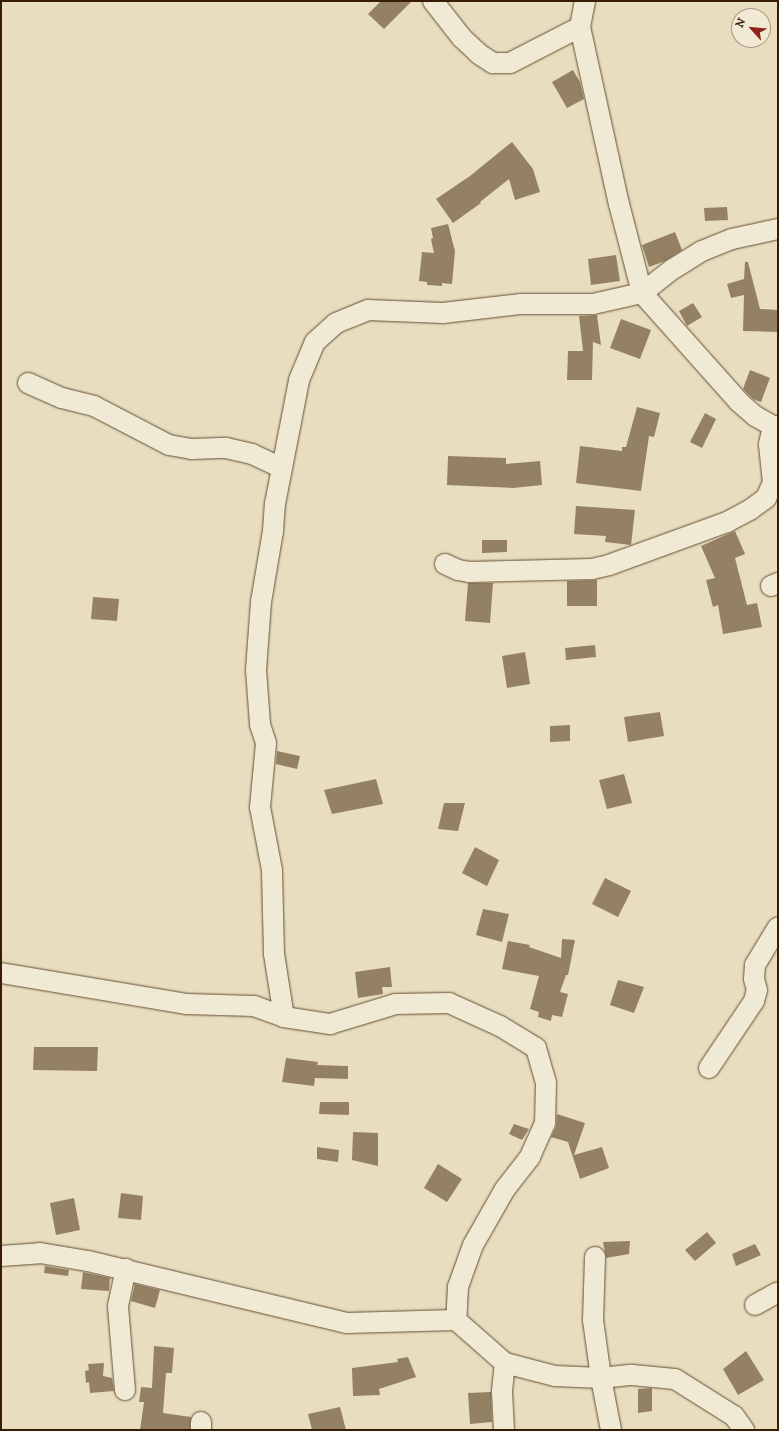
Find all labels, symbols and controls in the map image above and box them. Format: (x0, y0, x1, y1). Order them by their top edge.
north arrow (731, 8, 771, 48)
text: N (733, 16, 749, 30)

